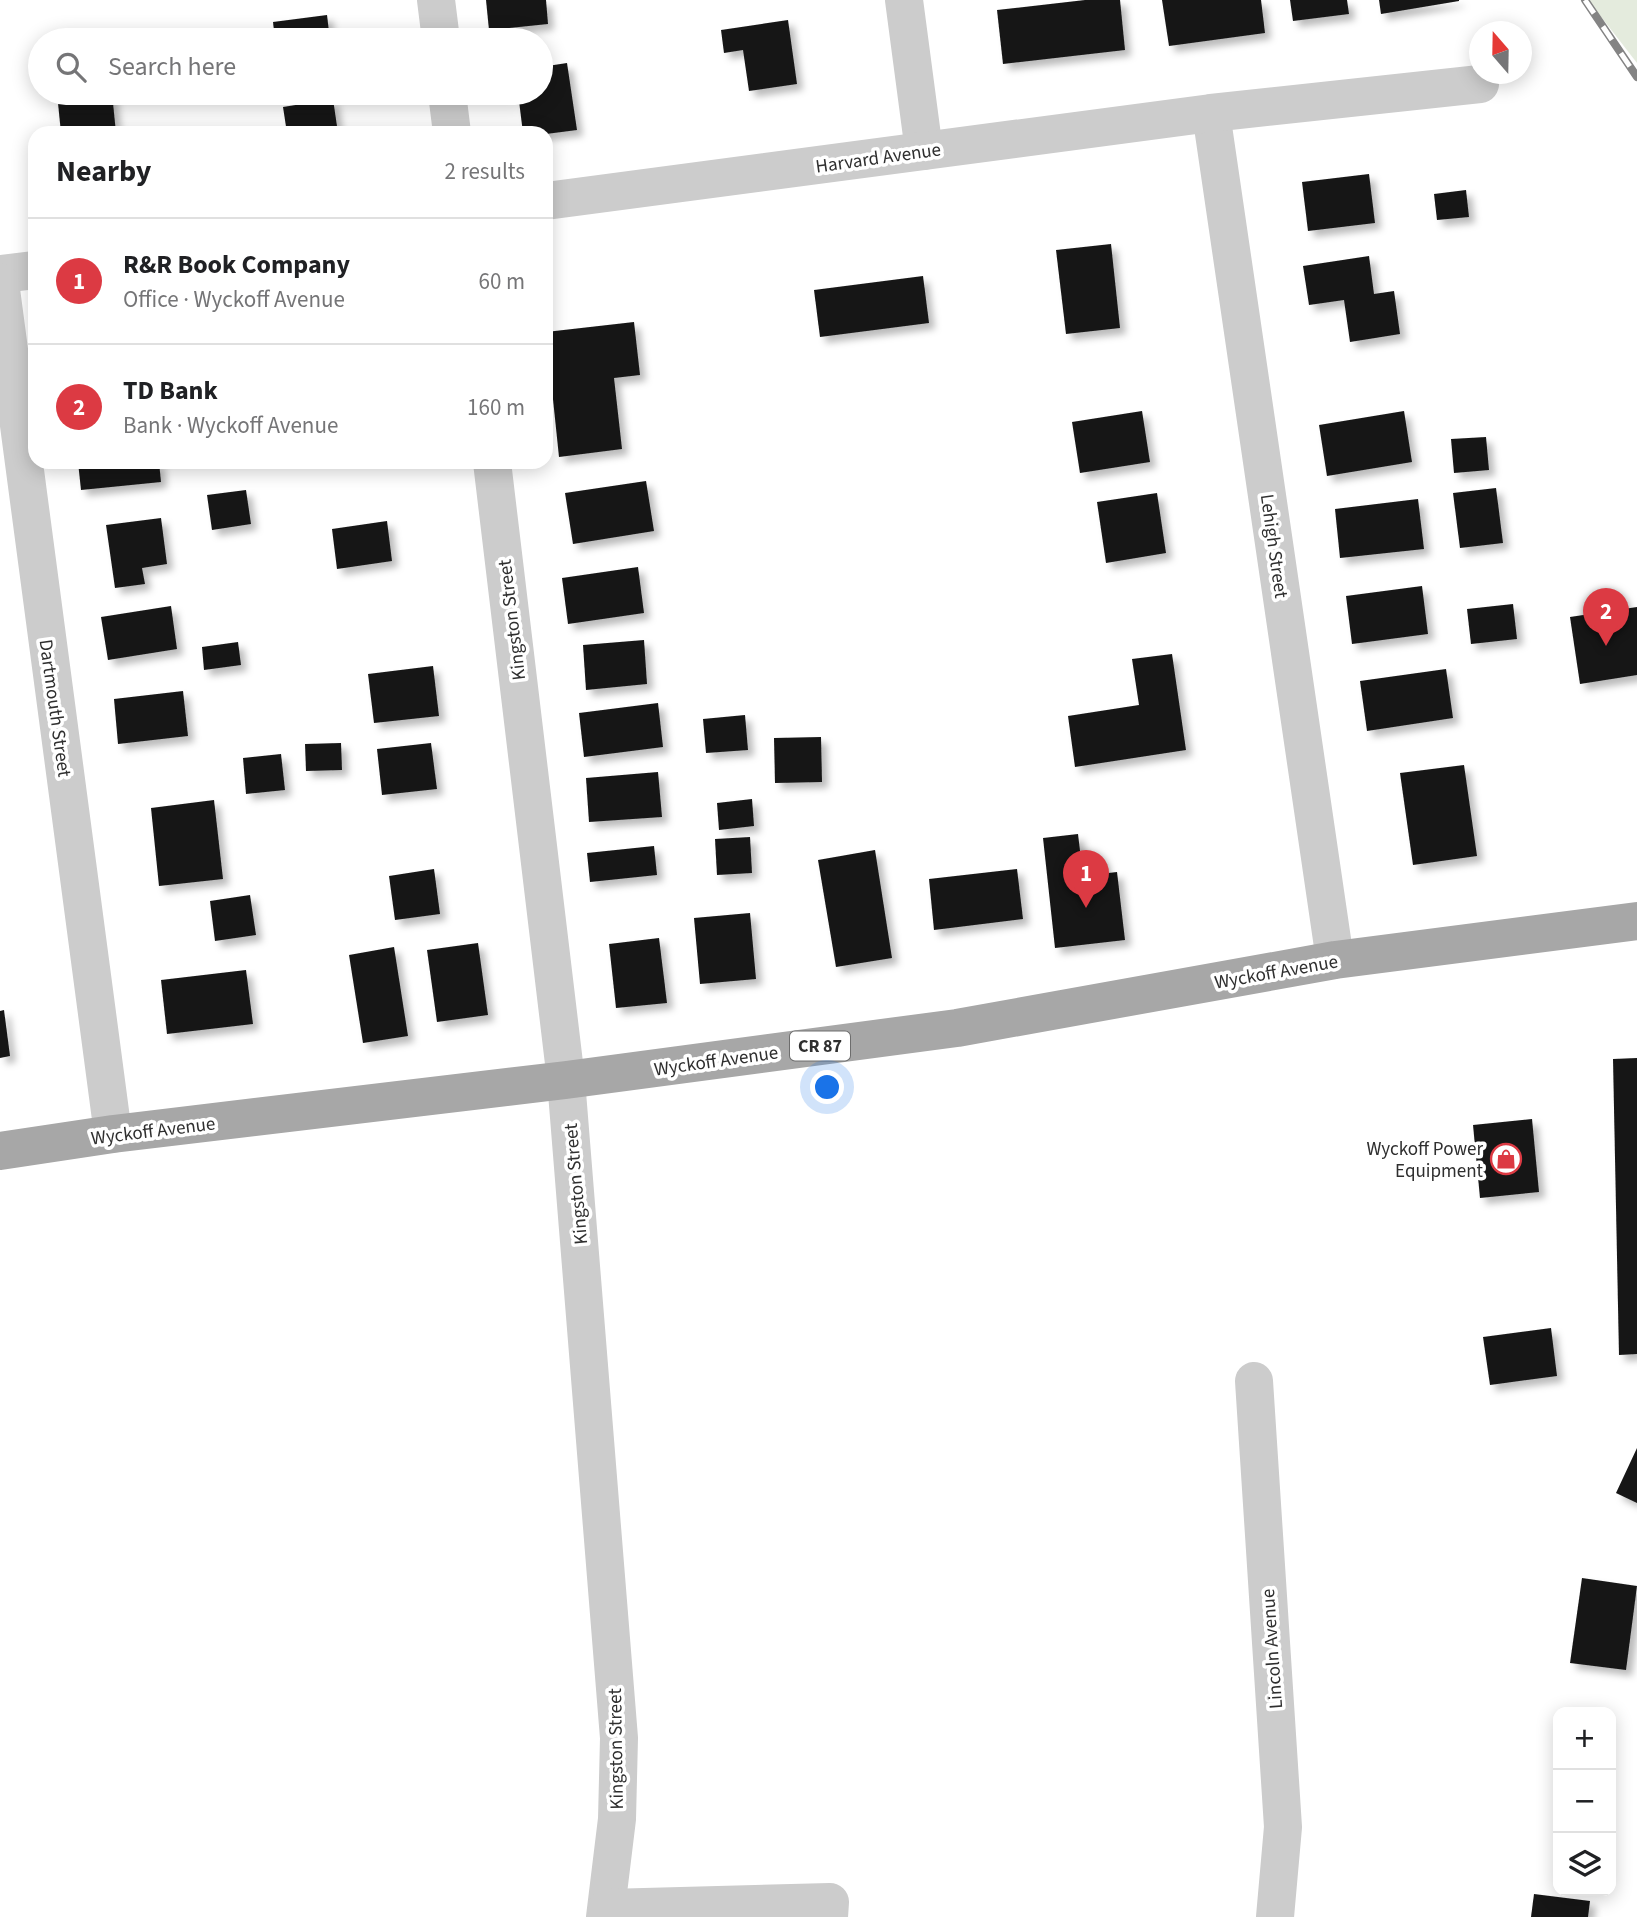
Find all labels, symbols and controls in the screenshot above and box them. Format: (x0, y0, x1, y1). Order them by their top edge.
north arrow (1469, 21, 1532, 84)
search box (28, 28, 553, 105)
icon: search (52, 48, 90, 86)
text: Search here (108, 48, 236, 85)
street label: Harvard Avenue (814, 136, 943, 181)
text: Nearby (56, 150, 151, 193)
text: 2 results (445, 155, 525, 188)
text: R&R Book Company (123, 246, 350, 283)
text: 1 (73, 265, 85, 298)
text: 60 m (478, 265, 525, 298)
text: Office · Wyckoff Avenue (123, 283, 345, 316)
text: TD Bank (123, 372, 218, 409)
text: 2 (73, 391, 85, 424)
text: 160 m (467, 391, 525, 424)
text: Bank · Wyckoff Avenue (123, 409, 338, 442)
street label: Lehigh Street (1253, 492, 1294, 601)
street label: Kingston Street (492, 557, 533, 682)
pin: 2 (1583, 588, 1629, 646)
street label: Dartmouth Street (31, 638, 78, 779)
pin: 1 (1063, 850, 1109, 908)
street label: Wyckoff Avenue (1212, 948, 1340, 997)
road number: CR 87 (790, 1031, 850, 1060)
street label: Wyckoff Avenue (652, 1039, 780, 1084)
your location (810, 1070, 844, 1104)
street label: Wyckoff Avenue (89, 1110, 217, 1153)
street label: Kingston Street (558, 1122, 595, 1246)
place label: Wyckoff Power Equipment (1366, 1136, 1484, 1185)
shop icon: Wyckoff Power Equipment (1489, 1142, 1523, 1176)
street label: Lincoln Avenue (1255, 1588, 1290, 1710)
street label: Kingston Street (602, 1687, 631, 1810)
map controls (1553, 1707, 1616, 1896)
button: + (1553, 1707, 1616, 1770)
button: − (1553, 1770, 1616, 1833)
button: layers (1553, 1833, 1616, 1896)

